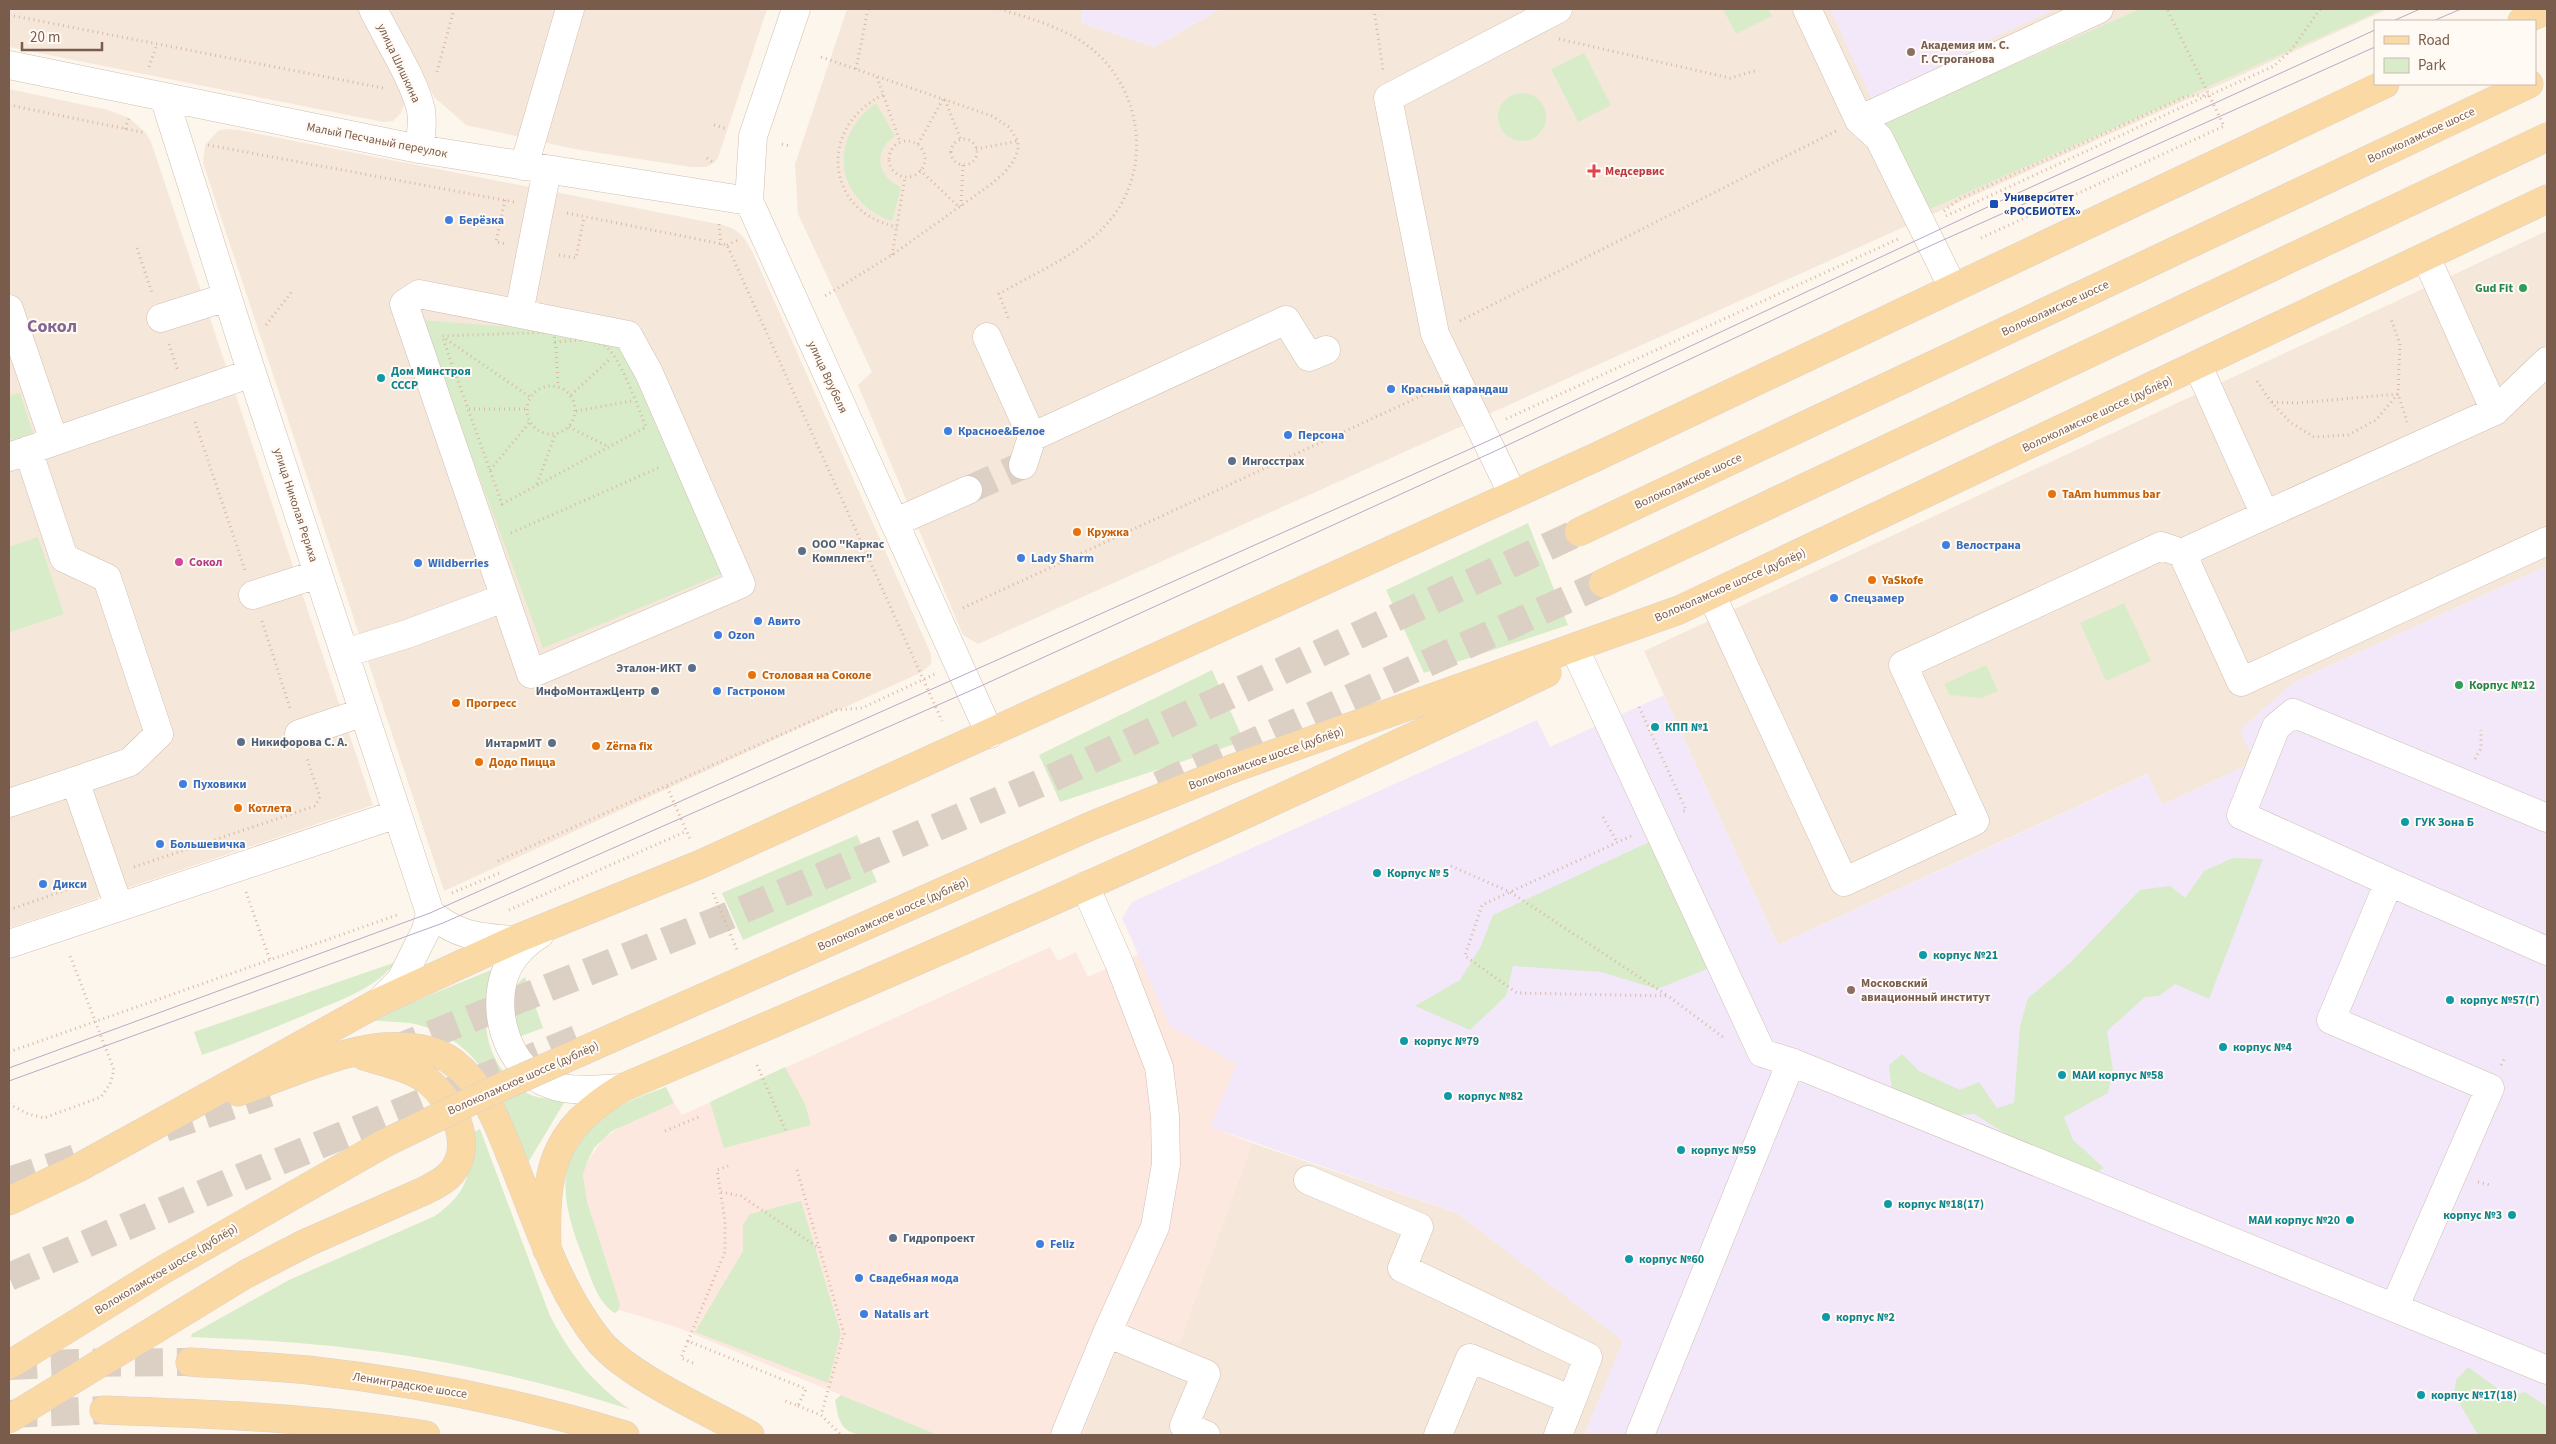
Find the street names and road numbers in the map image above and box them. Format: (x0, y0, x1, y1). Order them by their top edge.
street label: улица Шишкина (373, 21, 424, 106)
street label: Волоколамское шоссе (2365, 103, 2478, 168)
street label: Малый Песчаный переулок (305, 118, 449, 163)
street label: Волоколамское шоссе (1999, 276, 2112, 341)
street label: улица Врубеля (803, 338, 852, 416)
street label: Волоколамское шоссе (дублёр) (2019, 372, 2175, 457)
street label: улица Николая Рериха (269, 446, 322, 564)
street label: Волоколамское шоссе (1632, 449, 1745, 514)
street label: Волоколамское шоссе (дублёр) (1652, 544, 1809, 627)
street label: Волоколамское шоссе (дублёр) (1186, 722, 1346, 794)
street label: Волоколамское шоссе (дублёр) (815, 873, 972, 956)
street label: Волоколамское шоссе (дублёр) (445, 1037, 602, 1120)
street label: Волоколамское шоссе (дублёр) (92, 1220, 241, 1319)
street label: Ленинградское шоссе (352, 1368, 468, 1403)

